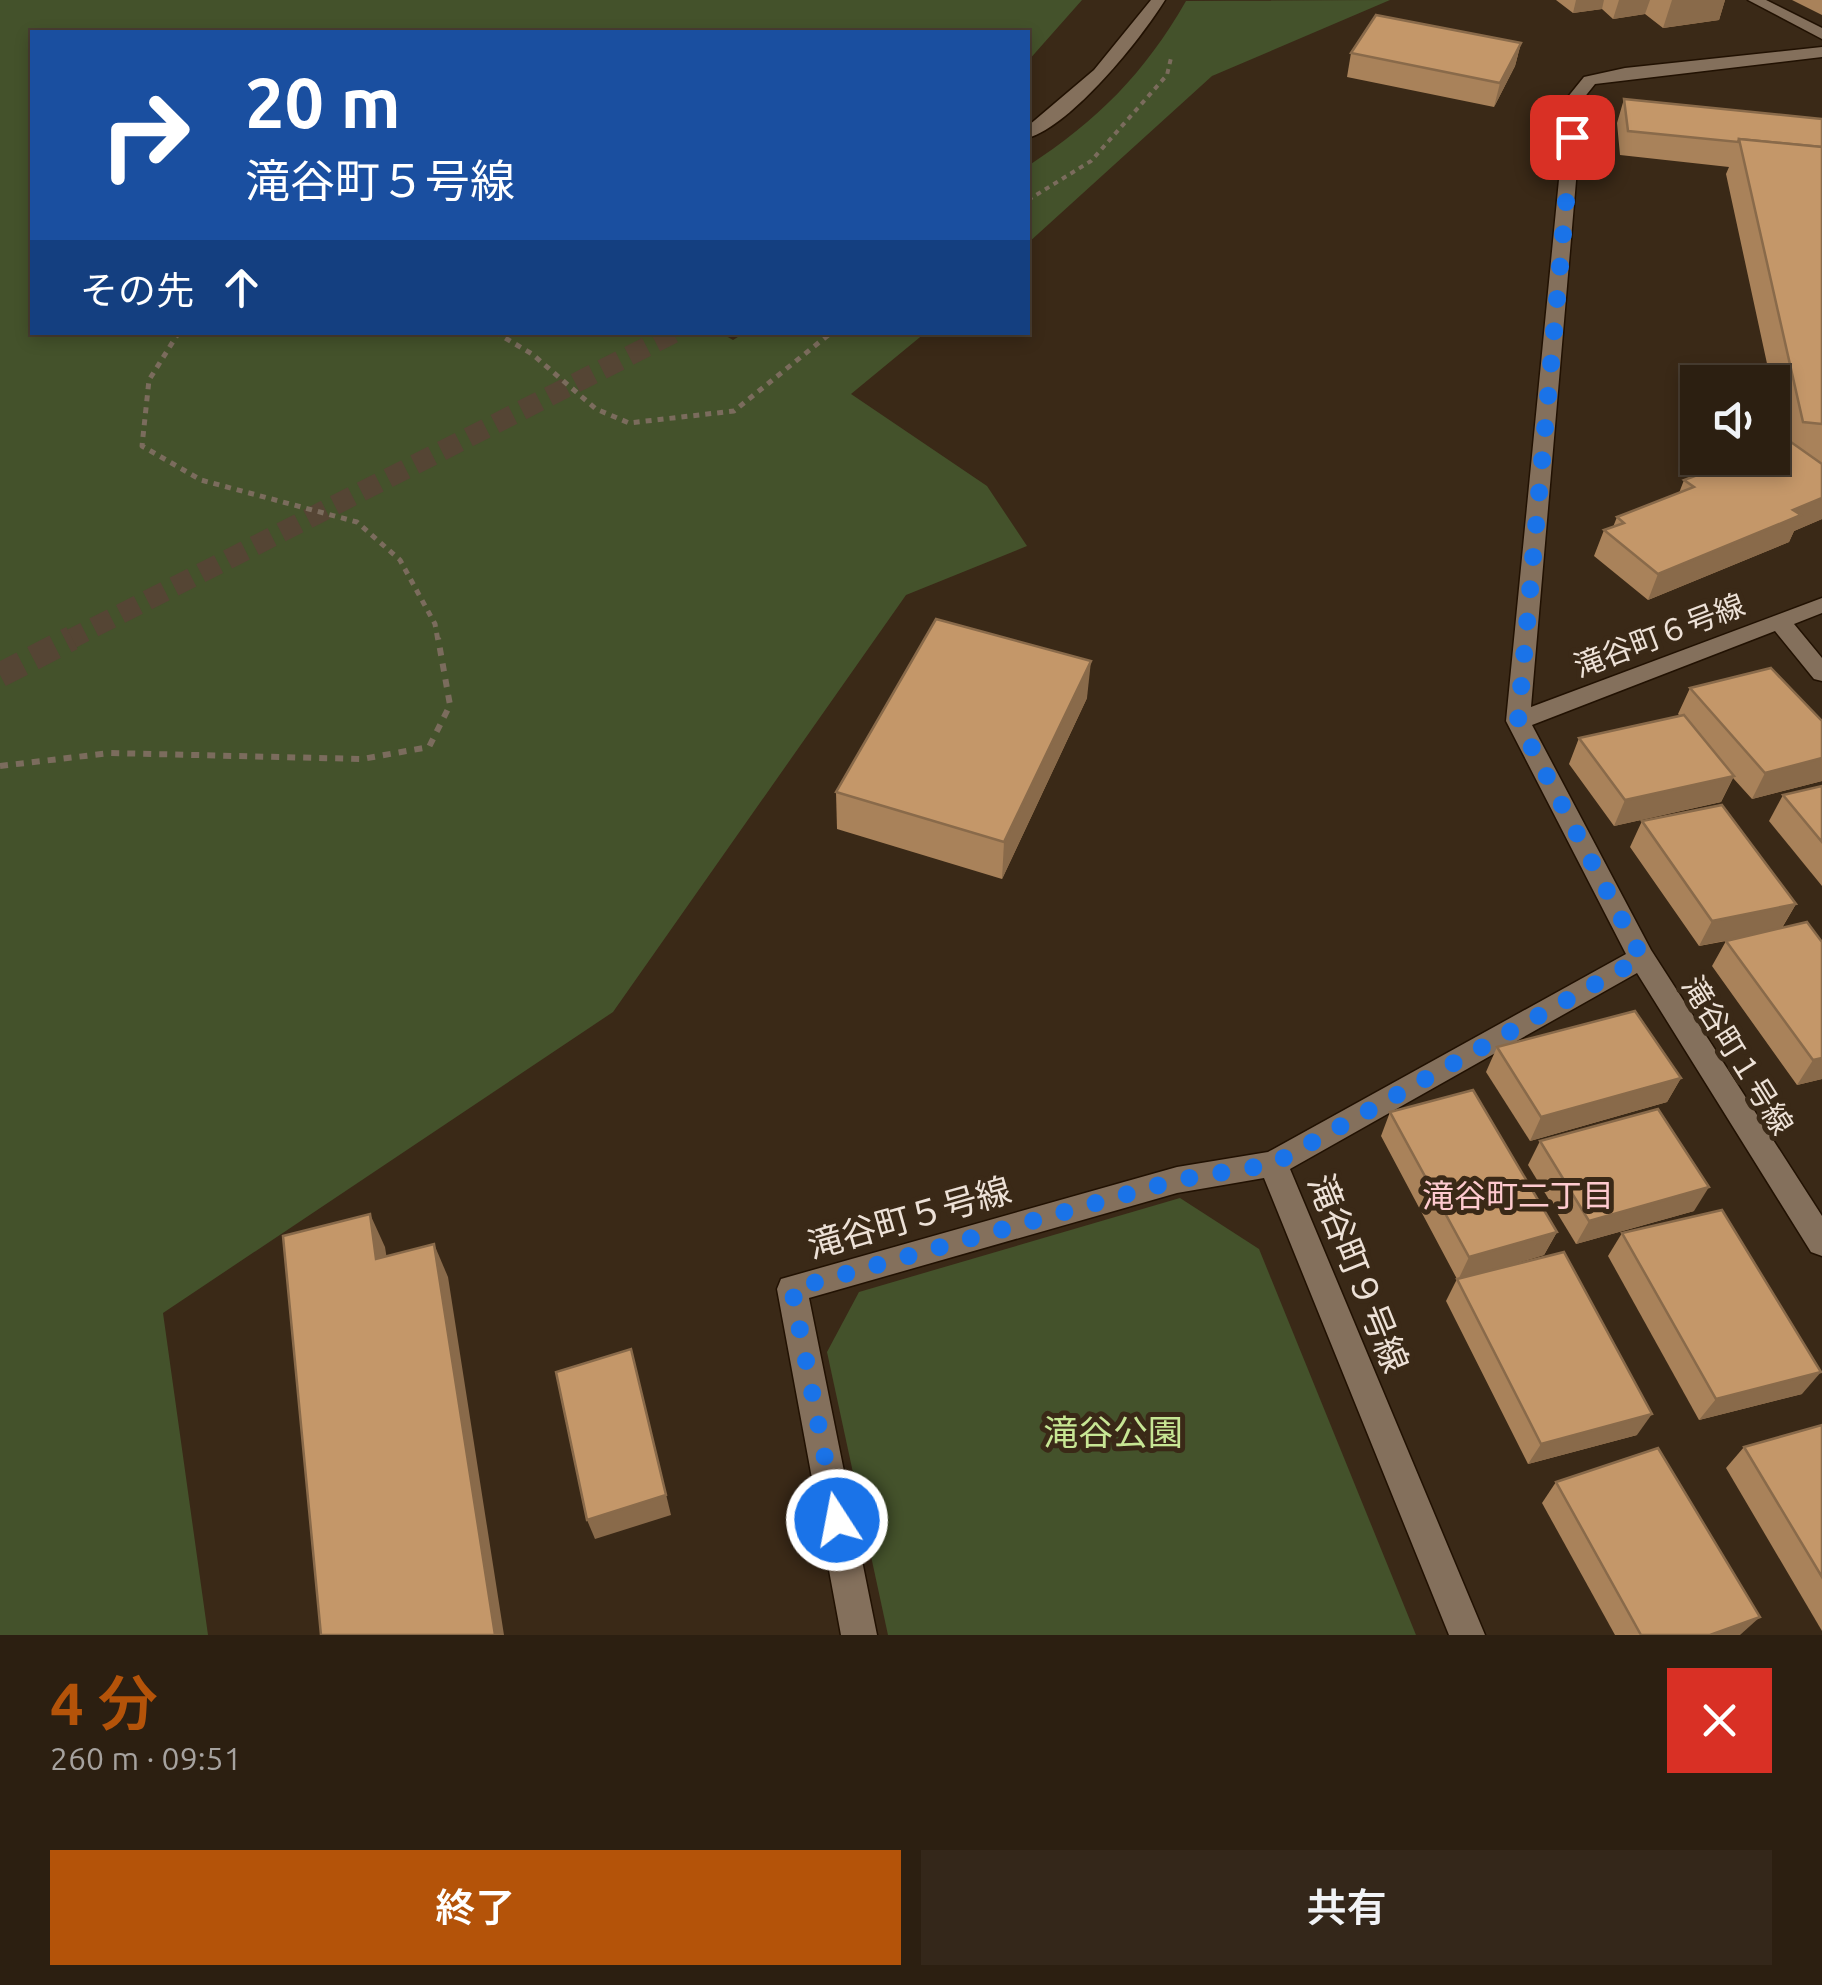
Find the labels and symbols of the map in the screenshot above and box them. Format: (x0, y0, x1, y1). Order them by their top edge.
pin (1530, 95, 1615, 180)
street label: 滝谷町６号線 (1569, 587, 1749, 683)
street label: 滝谷町１号線 (1676, 970, 1800, 1140)
street label: 滝谷町９号線 (1301, 1168, 1417, 1378)
street label: 滝谷町５号線 (803, 1169, 1015, 1265)
district label: 滝谷町二丁目 (1422, 1177, 1614, 1213)
park label: 滝谷公園 (1043, 1412, 1183, 1452)
position arrow (785, 1468, 889, 1572)

